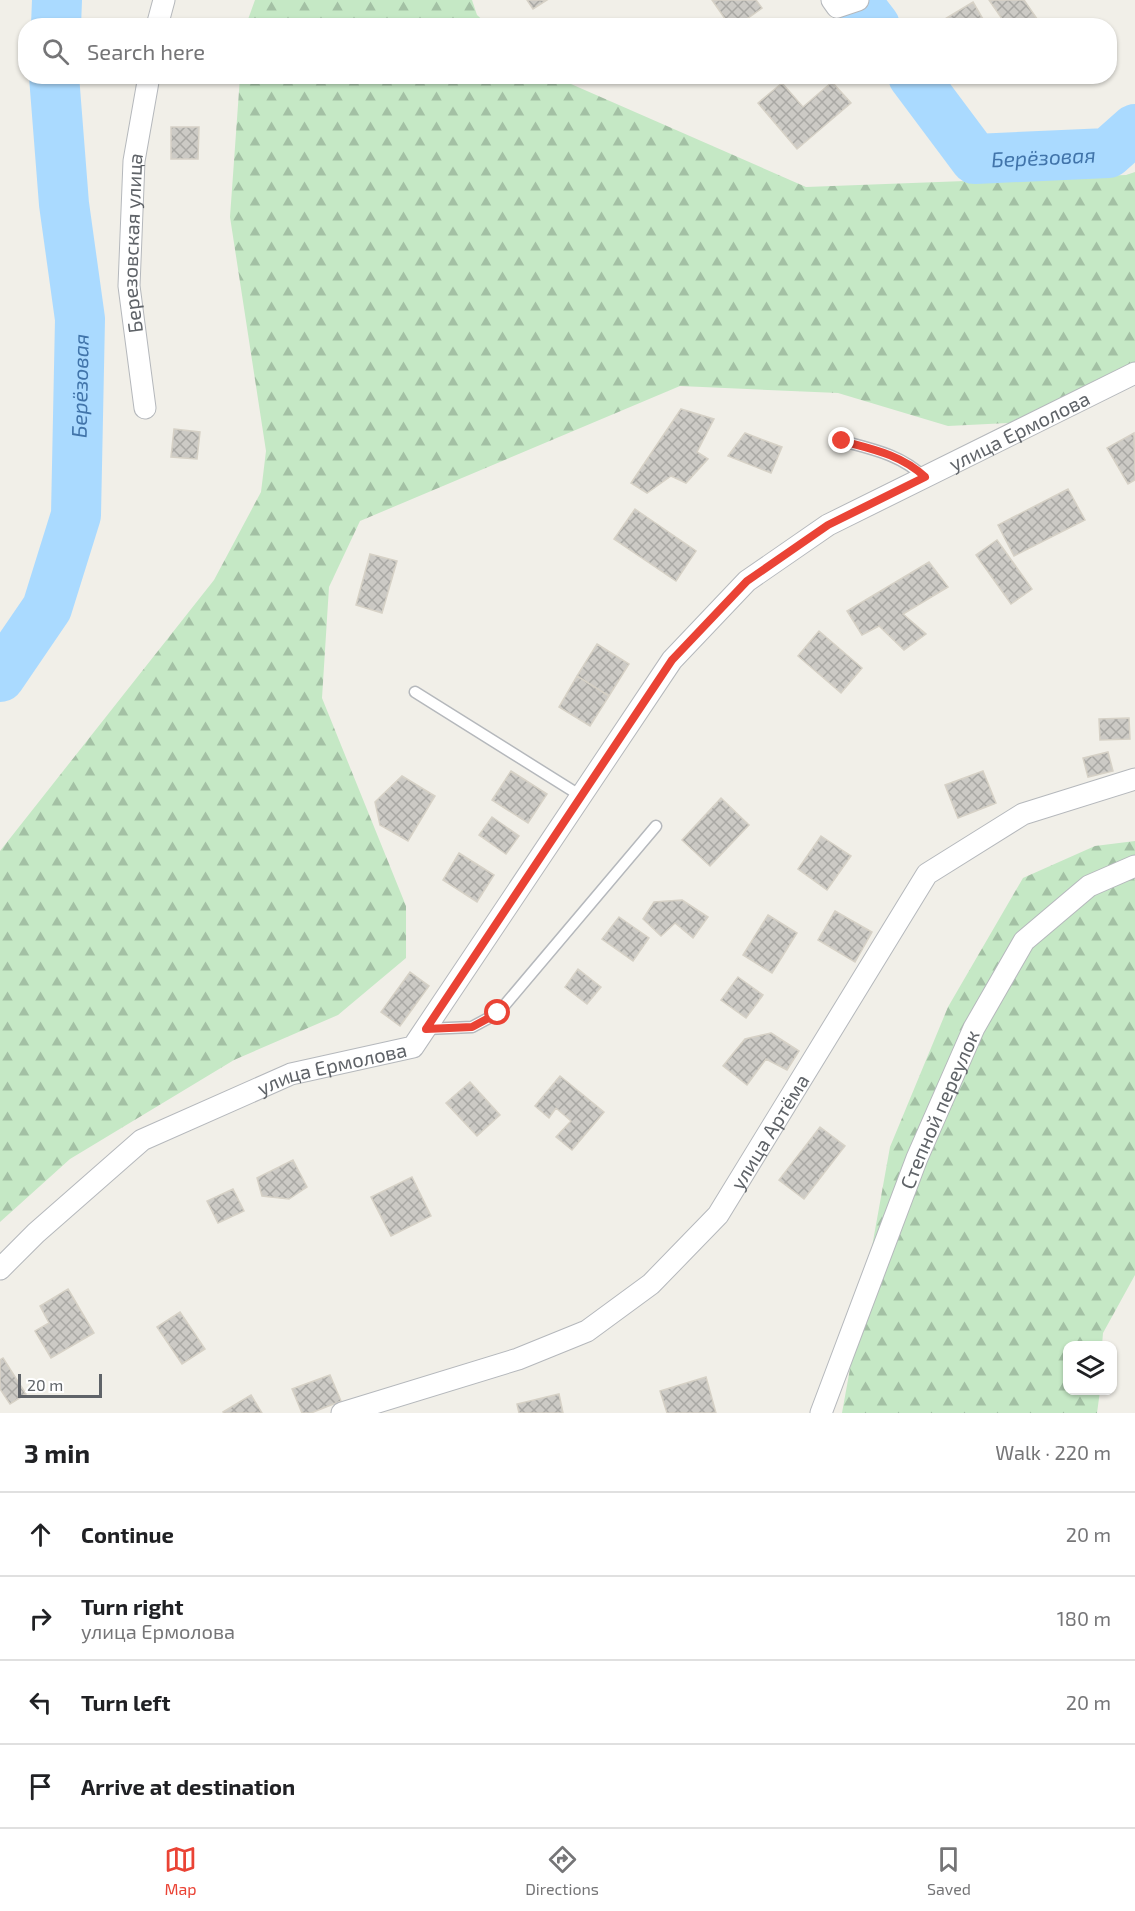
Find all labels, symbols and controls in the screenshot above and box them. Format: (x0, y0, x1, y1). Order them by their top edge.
search box (18, 18, 1117, 84)
icon: search (39, 35, 72, 68)
text: Search here (87, 38, 205, 64)
water label: Берёзовая (991, 141, 1096, 171)
street label: Березовская улица (117, 151, 147, 334)
water label: Берёзовая (65, 333, 92, 438)
street label: улица Ермолова (945, 385, 1093, 476)
route end (828, 427, 854, 453)
route start (484, 999, 510, 1025)
street label: Степной переулок (895, 1026, 984, 1192)
street label: улица Ермолова (253, 1037, 409, 1100)
street label: улица Артёма (725, 1069, 814, 1194)
map controls (1063, 1341, 1117, 1395)
button: layers (1063, 1341, 1117, 1395)
scale bar (18, 1371, 102, 1398)
text: 20 m (27, 1375, 63, 1394)
text: 3 min (24, 1437, 90, 1468)
text: Walk · 220 m (995, 1440, 1111, 1464)
icon: ahead (24, 1518, 57, 1551)
text: Continue (81, 1521, 174, 1547)
text: 20 m (1066, 1522, 1111, 1546)
text: Turn right (81, 1593, 183, 1619)
icon: right (24, 1602, 57, 1635)
text: 180 m (1057, 1606, 1111, 1630)
text: улица Ермолова (81, 1619, 235, 1643)
icon: left (24, 1686, 57, 1719)
text: Turn left (81, 1689, 170, 1715)
text: 20 m (1066, 1690, 1111, 1714)
icon: arrive (24, 1770, 57, 1803)
text: Arrive at destination (81, 1773, 295, 1799)
tab: Map (164, 1843, 197, 1898)
tab: Directions (525, 1843, 599, 1898)
tab: Saved (927, 1843, 971, 1898)

